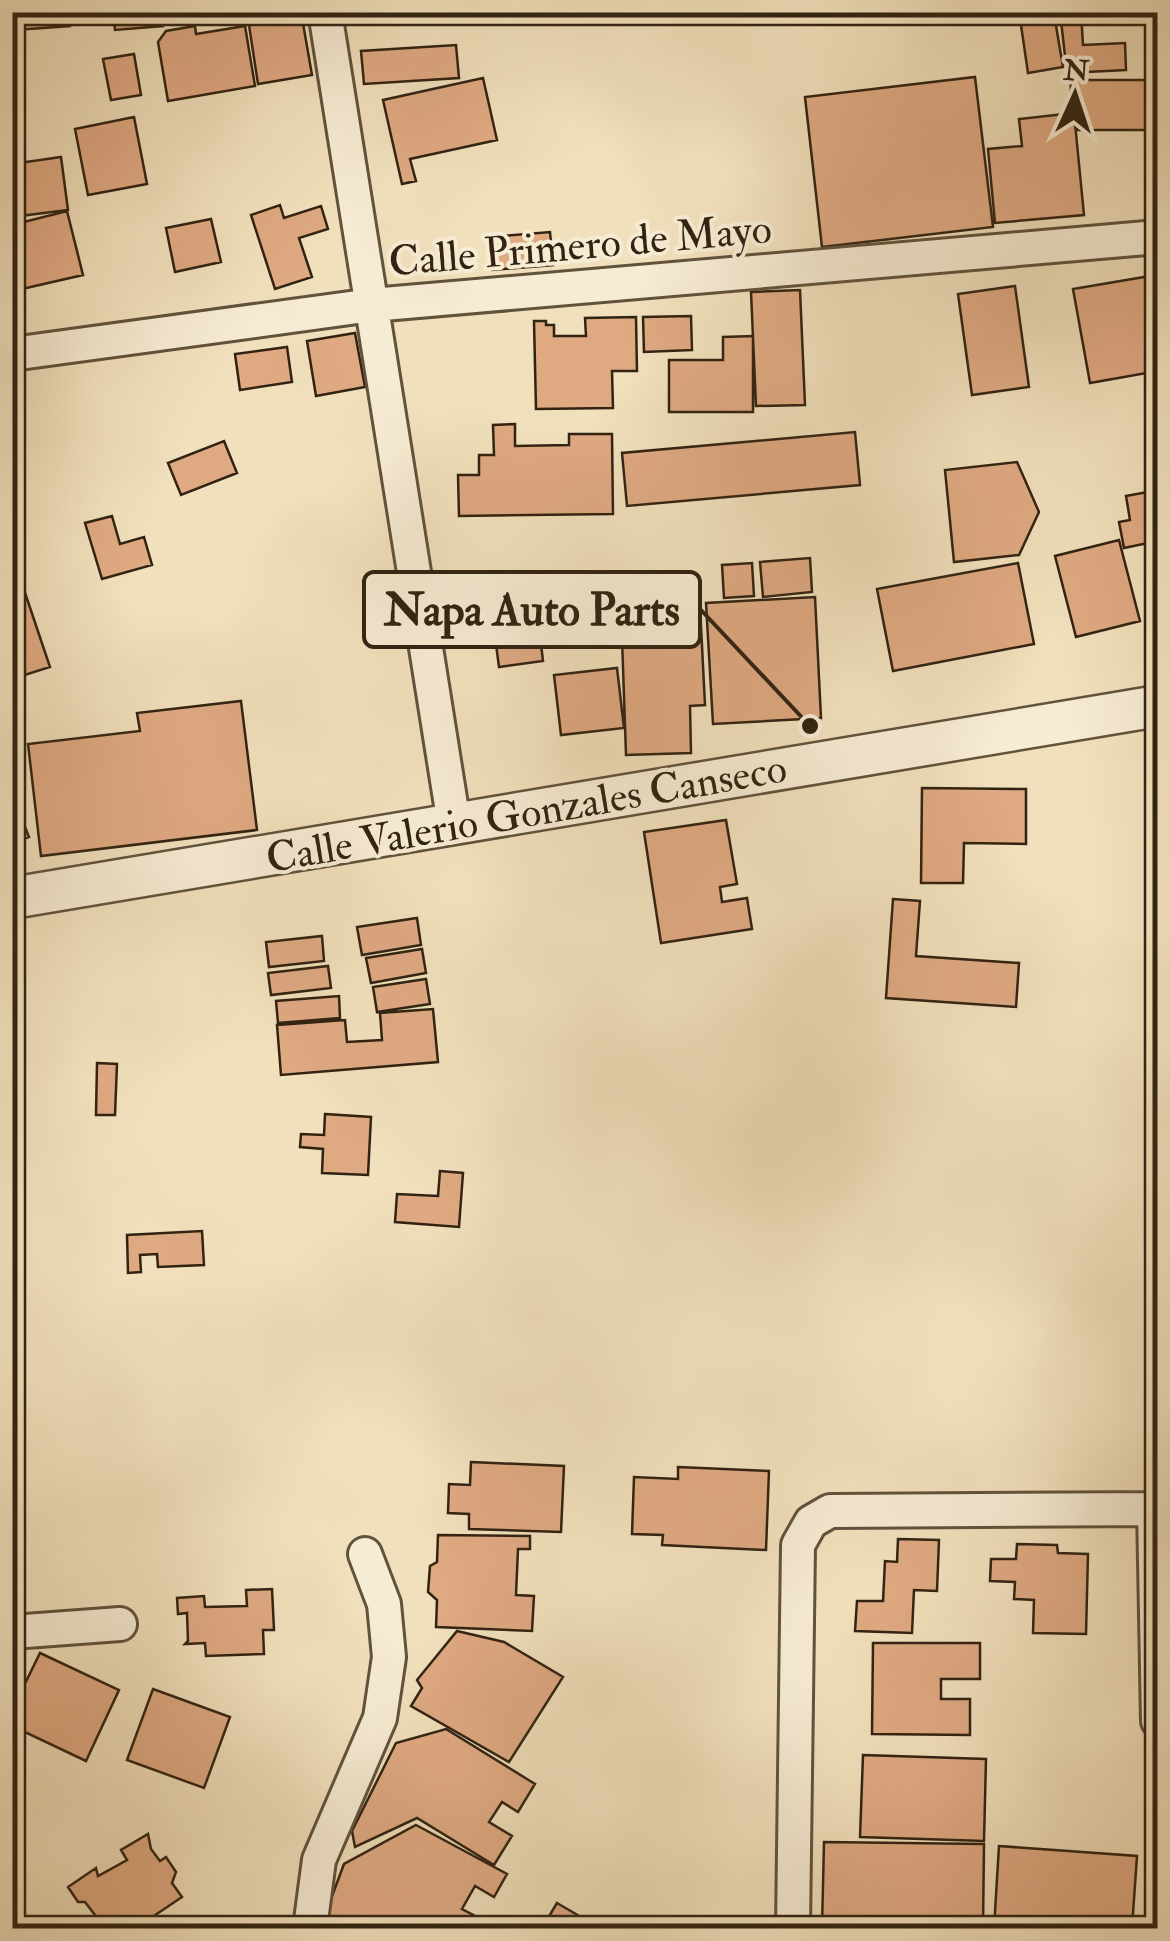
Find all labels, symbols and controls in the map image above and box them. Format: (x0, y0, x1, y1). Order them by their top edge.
north arrow (1025, 45, 1125, 145)
text: N (1062, 53, 1091, 90)
street label: Calle Primero de Mayo (387, 203, 774, 289)
callout: Napa Auto Parts (364, 572, 700, 647)
text: Napa Auto Parts (383, 583, 680, 639)
street label: Calle Valerio Gonzales Canseco (262, 743, 791, 885)

